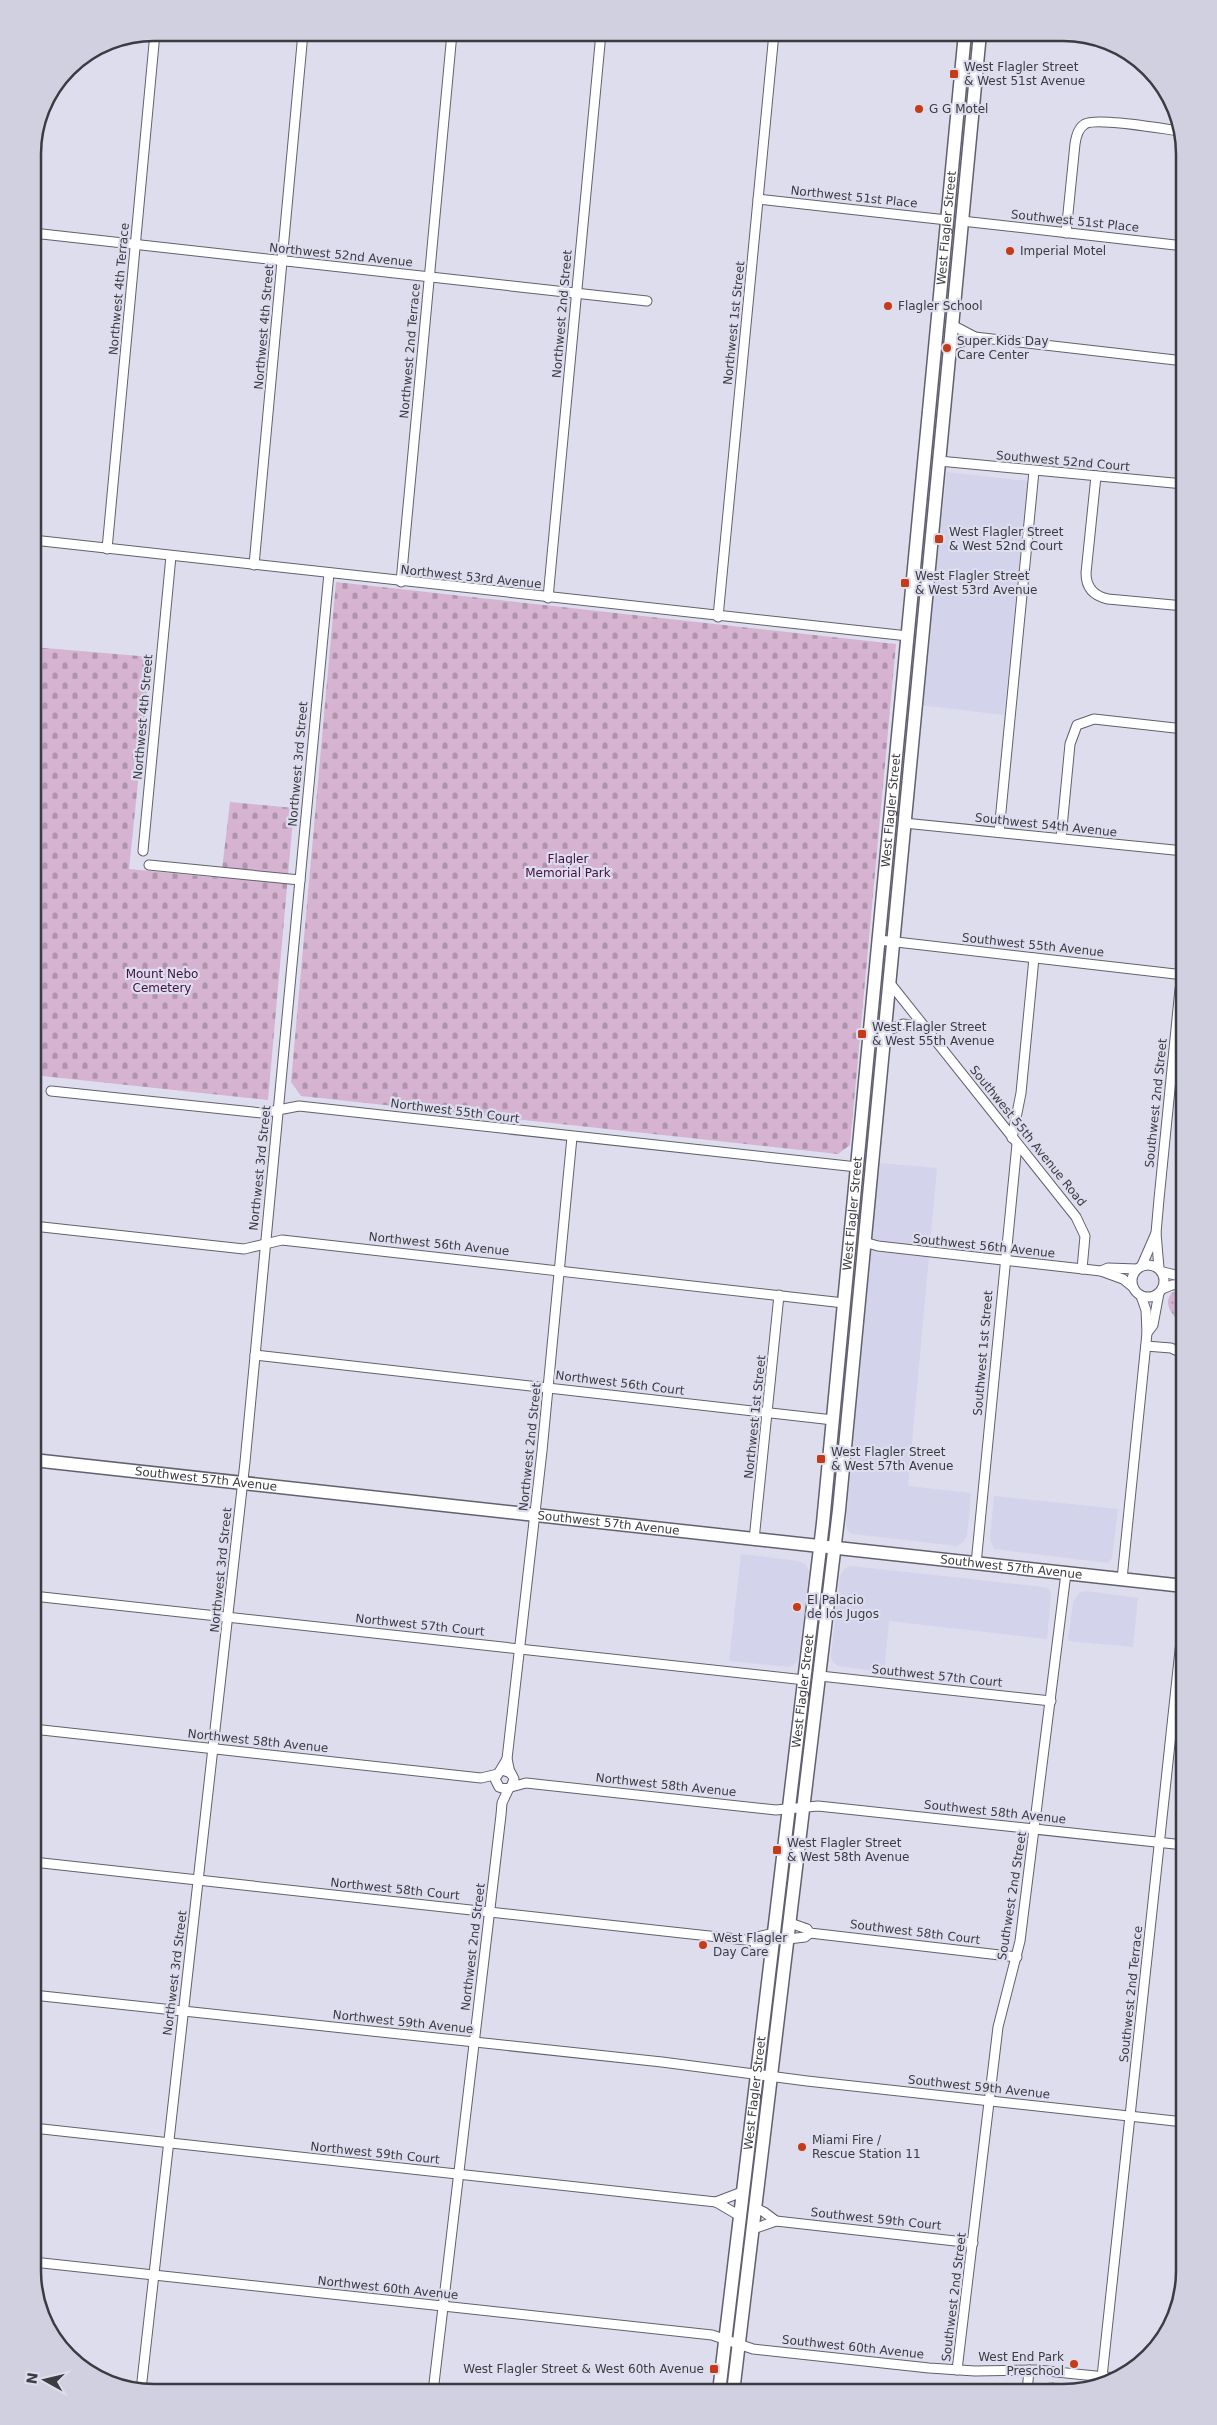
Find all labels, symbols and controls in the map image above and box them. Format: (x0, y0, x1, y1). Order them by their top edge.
place label: West Flagler Street & West 51st Avenue (964, 60, 1085, 88)
marker: West Flagler Street & West 51st Avenue (948, 68, 960, 80)
place label: G G Motel (929, 102, 988, 116)
marker: G G Motel (913, 103, 925, 115)
street label: West Flagler Street (934, 170, 959, 286)
street label: Northwest 51st Place (790, 183, 918, 211)
street label: Southwest 51st Place (1010, 207, 1140, 235)
street label: Northwest 4th Terrace (106, 222, 132, 356)
street label: Northwest 52nd Avenue (268, 240, 414, 270)
place label: Imperial Motel (1020, 244, 1106, 258)
marker: Imperial Motel (1004, 245, 1016, 257)
street label: Northwest 2nd Street (549, 249, 575, 379)
street label: Northwest 1st Street (721, 260, 747, 386)
street label: Northwest 4th Street (252, 263, 276, 390)
street label: Northwest 2nd Terrace (397, 283, 423, 419)
place label: Flagler School (898, 299, 983, 313)
marker: Flagler School (882, 300, 894, 312)
place label: Super Kids Day Care Center (957, 334, 1049, 362)
marker: Super Kids Day Care Center (941, 342, 953, 354)
street label: Southwest 52nd Court (996, 448, 1131, 474)
place label: West Flagler Street & West 52nd Court (949, 525, 1064, 553)
marker: West Flagler Street & West 52nd Court (933, 533, 945, 545)
street label: Northwest 53rd Avenue (400, 563, 542, 591)
place label: West Flagler Street & West 53rd Avenue (915, 569, 1038, 597)
marker: West Flagler Street & West 53rd Avenue (899, 577, 911, 589)
street label: Northwest 4th Street (131, 653, 155, 780)
street label: Northwest 3rd Street (286, 700, 310, 827)
street label: West Flagler Street (879, 752, 903, 868)
street label: Southwest 54th Avenue (974, 811, 1118, 839)
park label: Flagler Memorial Park (525, 852, 611, 880)
street label: Southwest 55th Avenue (961, 931, 1105, 959)
park label: Mount Nebo Cemetery (126, 967, 198, 995)
place label: West Flagler Street & West 55th Avenue (872, 1020, 994, 1048)
marker: West Flagler Street & West 55th Avenue (856, 1028, 868, 1040)
street label: Southwest 2nd Street (1142, 1037, 1170, 1168)
street label: Southwest 55th Avenue Road (967, 1063, 1089, 1209)
street label: Northwest 55th Court (390, 1096, 521, 1126)
street label: Northwest 3rd Street (246, 1104, 274, 1231)
street label: West Flagler Street (840, 1156, 865, 1271)
street label: Northwest 56th Avenue (368, 1230, 510, 1258)
street label: Southwest 56th Avenue (912, 1232, 1056, 1260)
street label: Southwest 1st Street (971, 1289, 995, 1416)
street label: Northwest 1st Street (742, 1354, 768, 1480)
street label: Northwest 56th Court (555, 1368, 686, 1398)
street label: Northwest 2nd Street (516, 1382, 544, 1512)
place label: West Flagler Street & West 57th Avenue (831, 1445, 953, 1473)
marker: West Flagler Street & West 57th Avenue (815, 1453, 827, 1465)
street label: Southwest 57th Avenue (134, 1464, 278, 1494)
street label: Northwest 3rd Street (207, 1506, 235, 1633)
street label: Southwest 57th Avenue (537, 1508, 680, 1538)
street label: Southwest 57th Avenue (939, 1552, 1083, 1582)
place label: El Palacio de los Jugos (807, 1593, 879, 1621)
marker: El Palacio de los Jugos (791, 1601, 803, 1613)
street label: Northwest 57th Court (355, 1611, 486, 1639)
street label: West Flagler Street (789, 1633, 817, 1749)
street label: Southwest 57th Court (871, 1662, 1003, 1690)
street label: Northwest 58th Avenue (187, 1727, 329, 1755)
street label: Northwest 58th Avenue (595, 1771, 737, 1799)
street label: Southwest 58th Avenue (923, 1798, 1067, 1826)
street label: Southwest 2nd Street (995, 1830, 1029, 1961)
place label: West Flagler Street & West 58th Avenue (787, 1836, 909, 1864)
marker: West Flagler Street & West 58th Avenue (771, 1844, 783, 1856)
street label: Northwest 58th Court (330, 1875, 461, 1903)
street label: Northwest 2nd Street (458, 1882, 488, 2012)
street label: Northwest 3rd Street (160, 1909, 190, 2036)
street label: Southwest 58th Court (849, 1917, 981, 1947)
street label: Southwest 2nd Terrace (1117, 1925, 1145, 2063)
place label: West Flagler Day Care (713, 1931, 787, 1959)
marker: West Flagler Day Care (697, 1939, 709, 1951)
street label: Northwest 59th Avenue (332, 2008, 474, 2036)
street label: West Flagler Street (741, 2035, 769, 2151)
street label: Southwest 59th Avenue (907, 2073, 1051, 2101)
place label: Miami Fire / Rescue Station 11 (812, 2133, 921, 2161)
street label: Northwest 59th Court (310, 2139, 441, 2167)
marker: Miami Fire / Rescue Station 11 (796, 2141, 808, 2153)
street label: Southwest 59th Court (810, 2205, 942, 2233)
street label: Southwest 2nd Street (939, 2231, 969, 2362)
street label: Northwest 60th Avenue (317, 2274, 459, 2302)
street label: Southwest 60th Avenue (781, 2333, 925, 2361)
place label: West End Park Preschool (978, 2350, 1064, 2378)
north arrow (20, 2355, 70, 2405)
marker: West End Park Preschool (1068, 2358, 1080, 2370)
place label: West Flagler Street & West 60th Avenue (463, 2362, 704, 2376)
marker: West Flagler Street & West 60th Avenue (708, 2363, 720, 2375)
text: N (23, 2371, 41, 2385)

